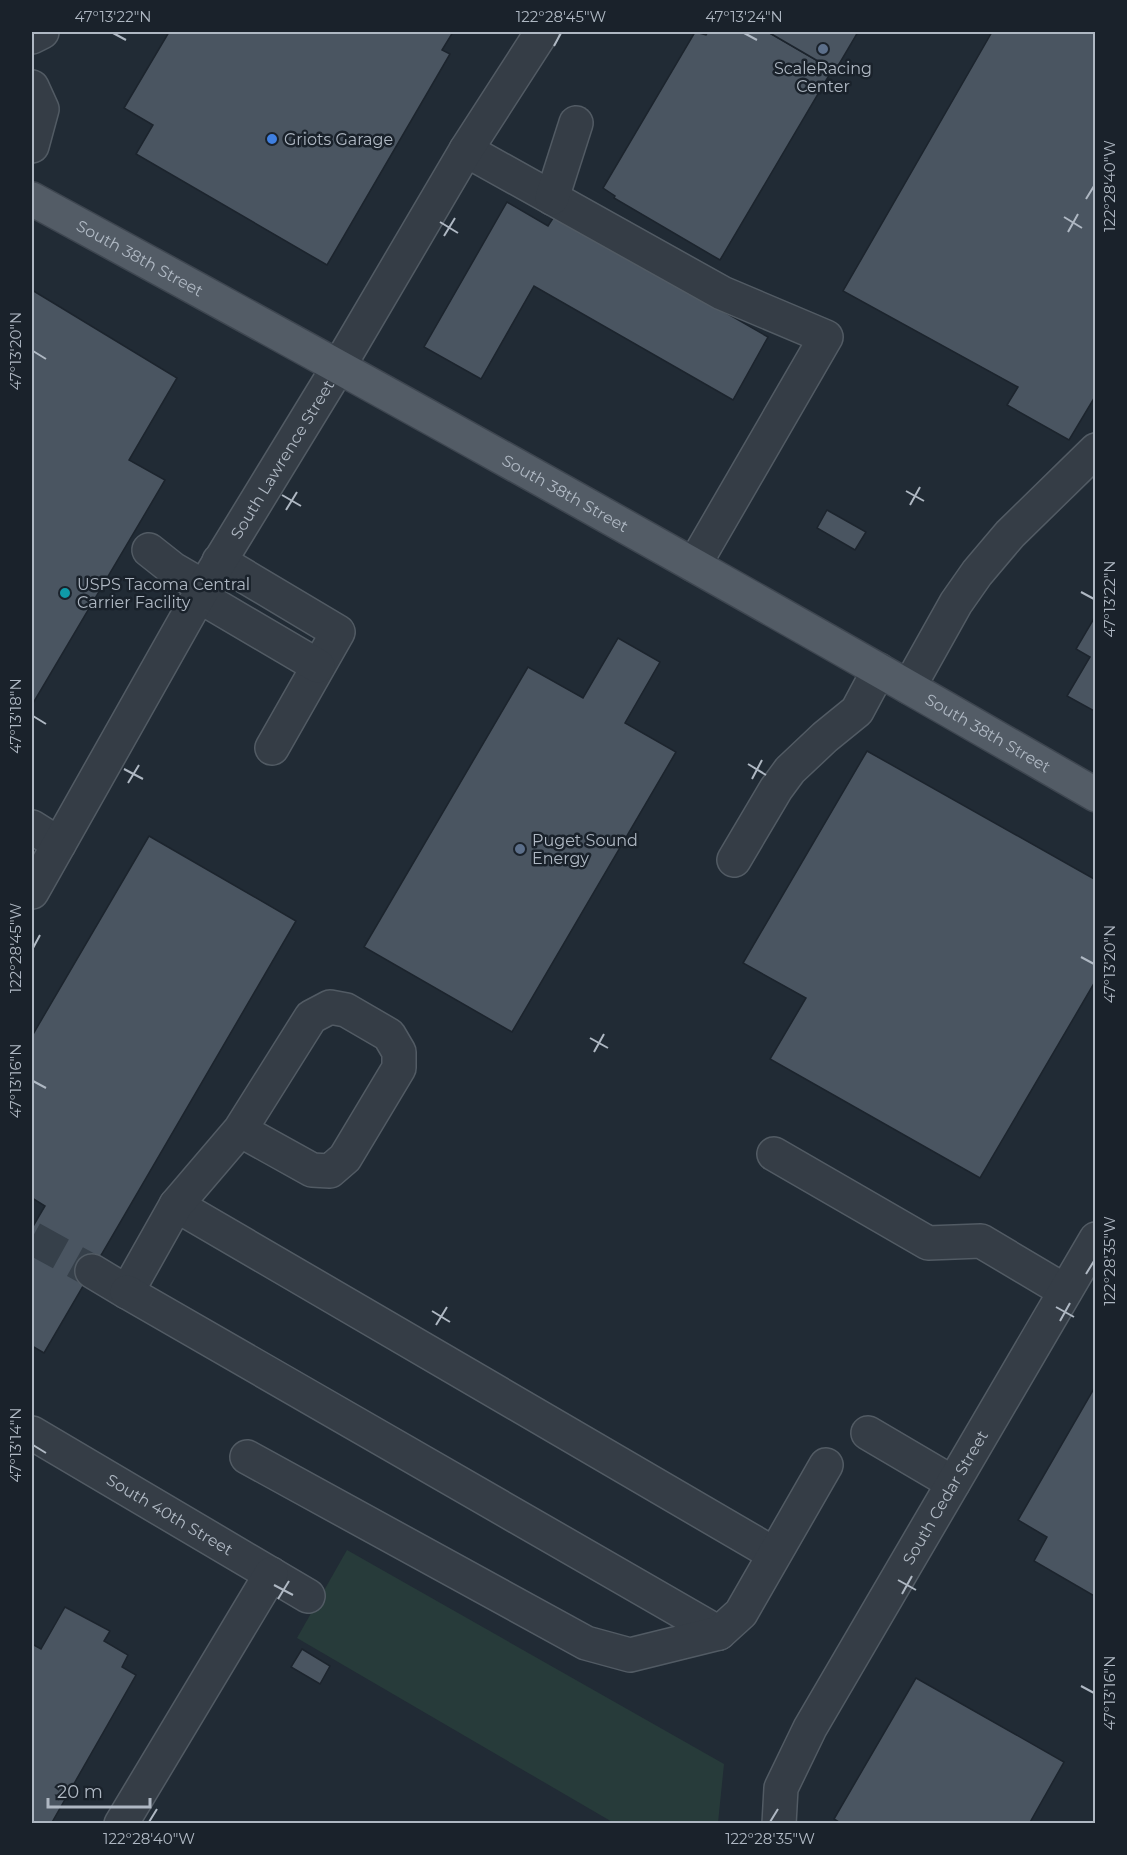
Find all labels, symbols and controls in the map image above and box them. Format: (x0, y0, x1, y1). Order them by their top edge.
text: 47°13'22"N (75, 7, 151, 26)
text: 122°28'45"W (516, 7, 607, 26)
text: 47°13'24"N (705, 7, 783, 26)
marker: ScaleRacing Center (816, 42, 830, 56)
place label: ScaleRacing Center (774, 59, 872, 96)
place label: Griots Garage (284, 130, 393, 149)
marker: Griots Garage (265, 132, 279, 146)
text: 122°28'40"W (1100, 140, 1119, 232)
street label: South 38th Street (73, 216, 207, 301)
text: 47°13'20"N (6, 312, 25, 390)
street label: South Lawrence Street (227, 376, 339, 542)
street label: South 38th Street (499, 451, 632, 536)
text: 47°13'22"N (1100, 561, 1119, 637)
place label: USPS Tacoma Central Carrier Facility (77, 575, 250, 612)
marker: USPS Tacoma Central Carrier Facility (58, 586, 72, 600)
text: 47°13'18"N (6, 678, 25, 754)
street label: South 38th Street (922, 690, 1054, 777)
place label: Puget Sound Energy (532, 831, 638, 868)
marker: Puget Sound Energy (513, 842, 527, 856)
text: 122°28'45"W (6, 902, 25, 993)
text: 47°13'20"N (1100, 925, 1119, 1003)
text: 47°13'16"N (6, 1044, 25, 1118)
text: 122°28'35"W (1100, 1216, 1119, 1306)
text: 47°13'14"N (6, 1407, 25, 1483)
street label: South Cedar Street (899, 1427, 992, 1568)
street label: South 40th Street (103, 1470, 237, 1560)
text: 47°13'16"N (1100, 1656, 1119, 1730)
scale bar (48, 1771, 150, 1809)
text: 20 m (57, 1781, 103, 1803)
text: 122°28'40"W (103, 1829, 195, 1848)
text: 122°28'35"W (725, 1829, 815, 1848)

